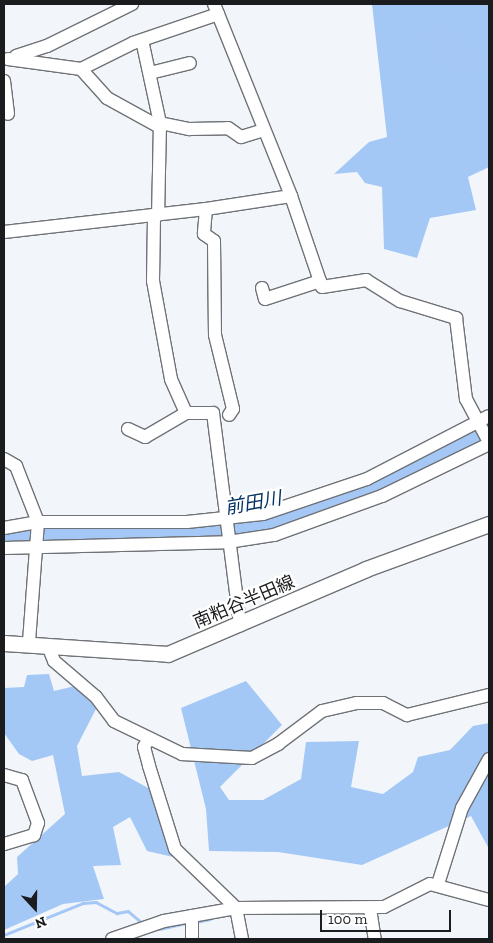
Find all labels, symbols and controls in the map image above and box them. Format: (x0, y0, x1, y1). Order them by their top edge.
water label: 前田川 (223, 487, 283, 519)
street label: 南粕谷半田線 (190, 571, 298, 633)
north arrow (10, 883, 60, 933)
scale bar (323, 900, 454, 932)
text: 100 m (328, 910, 367, 928)
text: N (33, 913, 49, 932)

